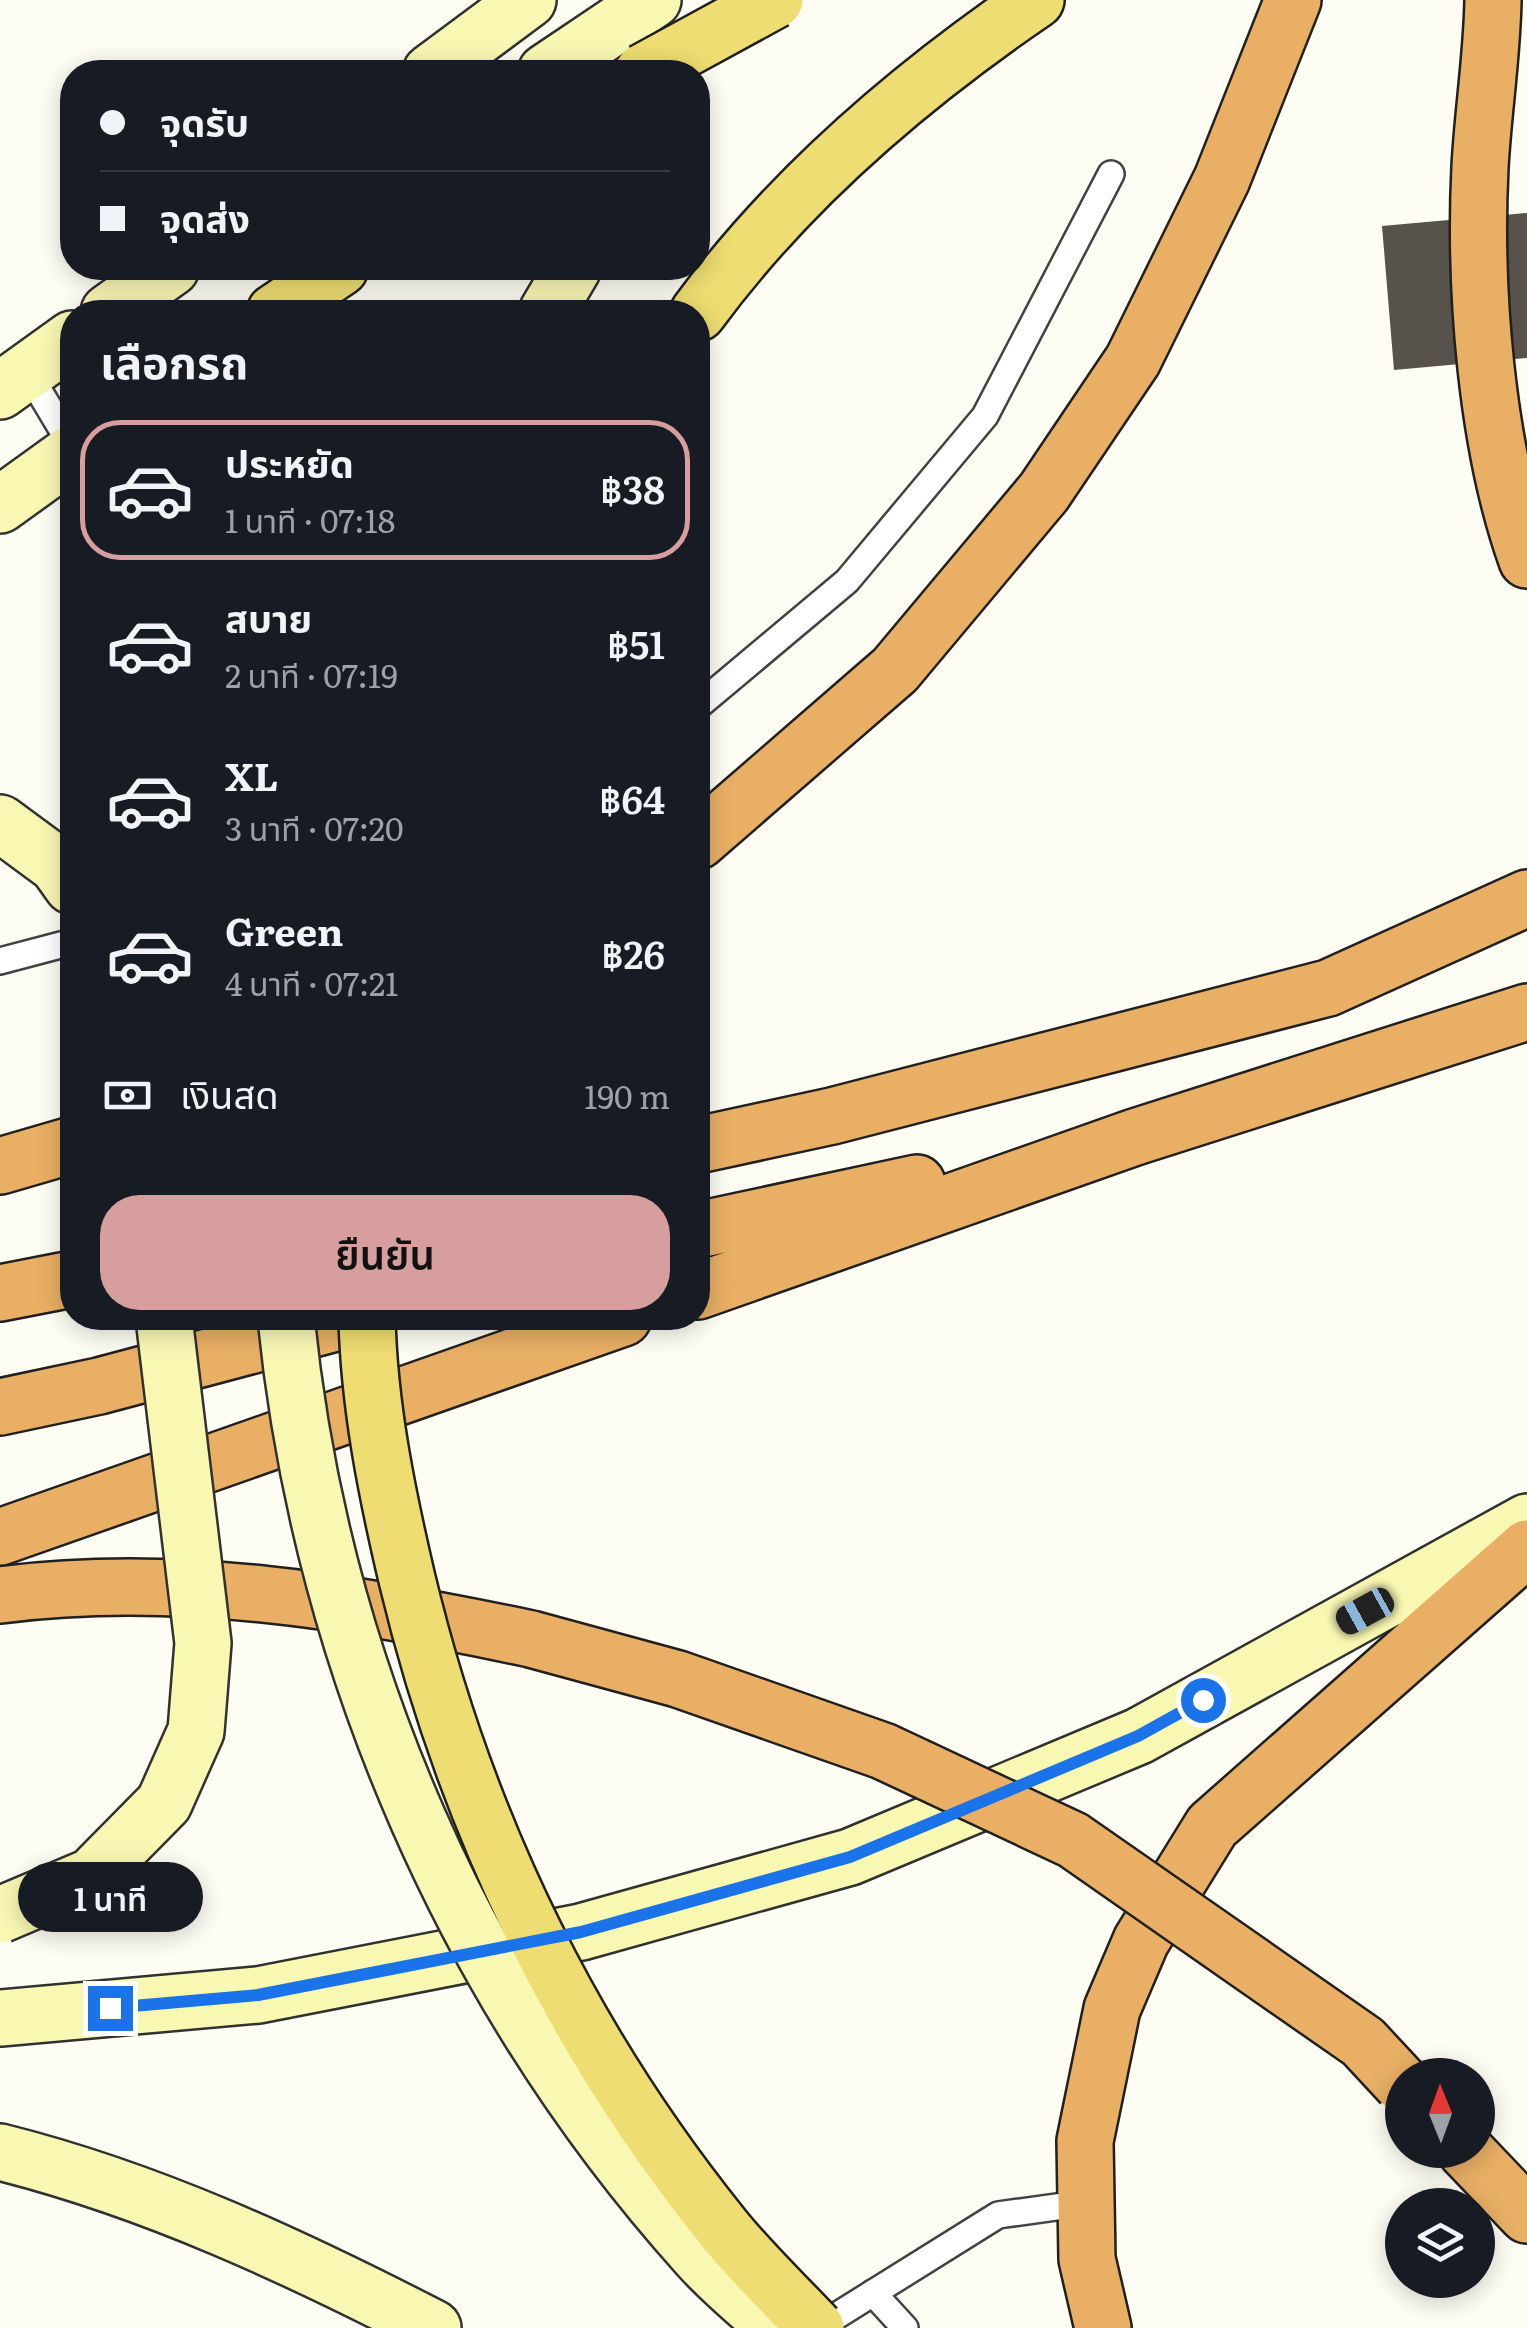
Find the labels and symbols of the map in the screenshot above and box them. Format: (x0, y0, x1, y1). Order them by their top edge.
car (1331, 1583, 1399, 1639)
route start (1181, 1678, 1226, 1723)
callout: 1 นาที (18, 1863, 202, 1933)
route end (88, 1986, 133, 2031)
north arrow (1385, 2058, 1495, 2168)

